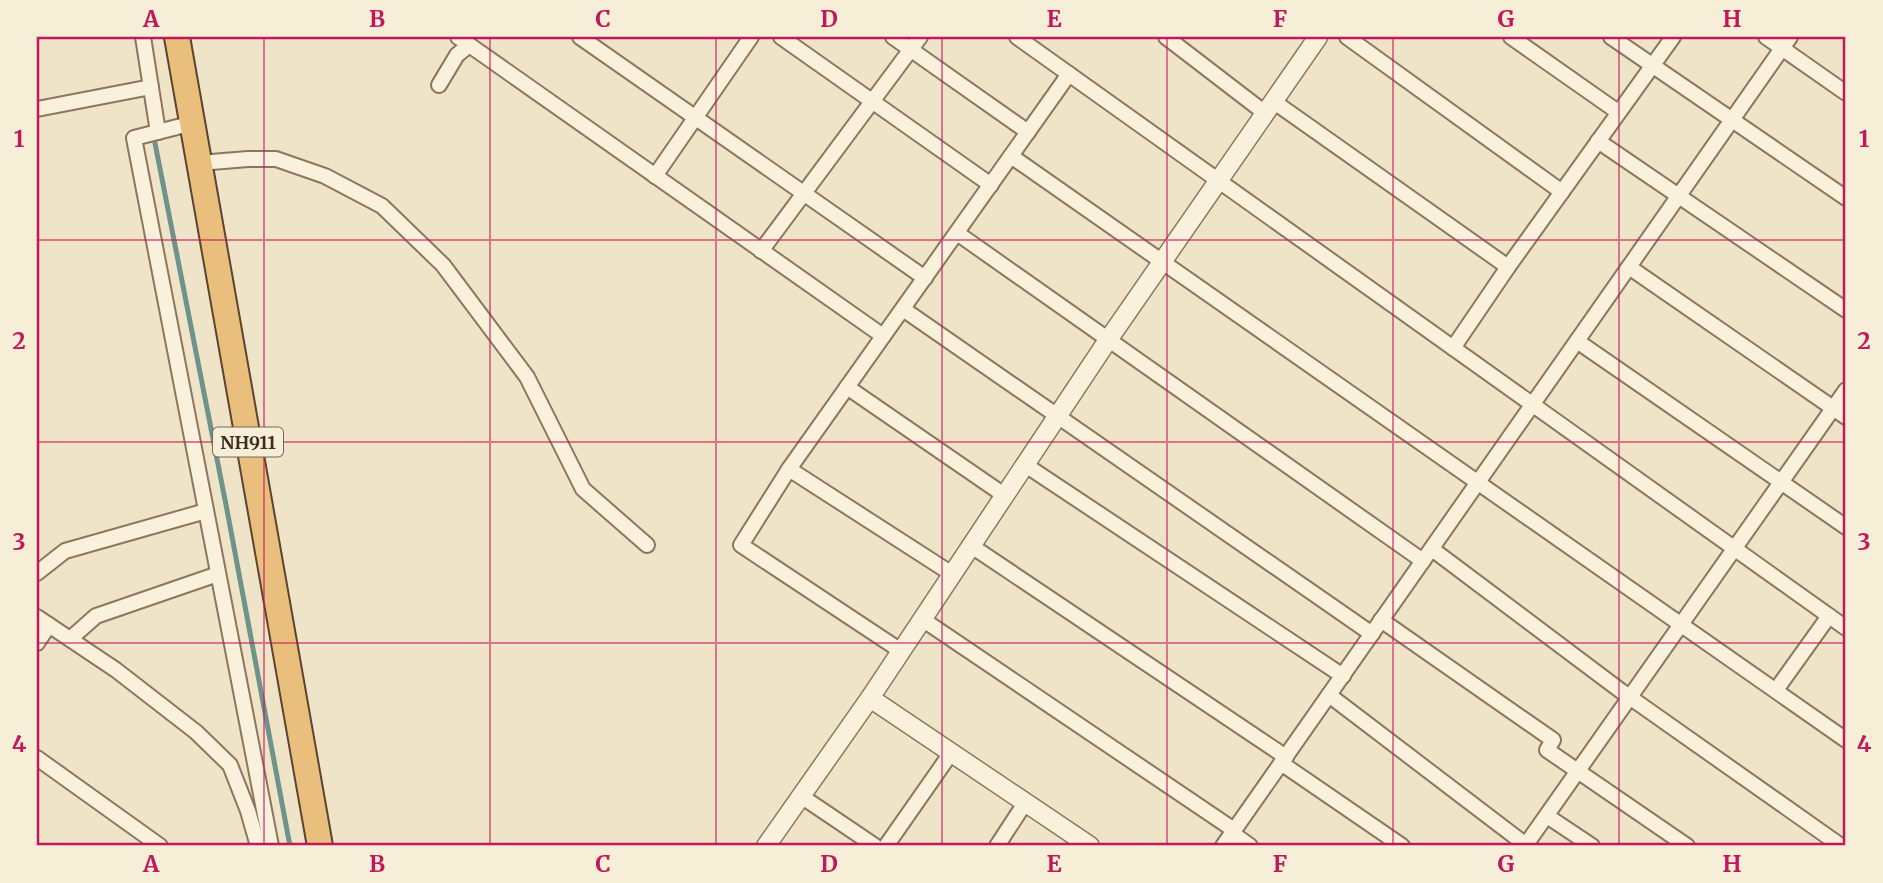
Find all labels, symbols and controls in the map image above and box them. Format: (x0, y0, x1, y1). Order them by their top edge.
text: A (142, 4, 160, 33)
text: B (369, 4, 385, 33)
text: C (595, 4, 611, 33)
text: D (820, 4, 838, 33)
text: E (1046, 4, 1062, 33)
text: F (1273, 4, 1287, 33)
text: G (1498, 4, 1515, 33)
text: H (1723, 4, 1742, 33)
text: 1 (14, 124, 25, 153)
text: 1 (1859, 124, 1870, 153)
text: 2 (12, 326, 26, 355)
text: 2 (1857, 326, 1871, 355)
road number: NH911 (213, 428, 283, 457)
text: 3 (12, 527, 26, 556)
text: 3 (1857, 527, 1871, 556)
text: 4 (12, 729, 27, 758)
text: 4 (1857, 729, 1872, 758)
text: A (142, 849, 160, 878)
text: B (369, 849, 385, 878)
text: C (595, 849, 611, 878)
text: D (820, 849, 838, 878)
text: E (1046, 849, 1062, 878)
text: F (1273, 849, 1287, 878)
text: G (1498, 849, 1515, 878)
text: H (1723, 849, 1742, 878)

